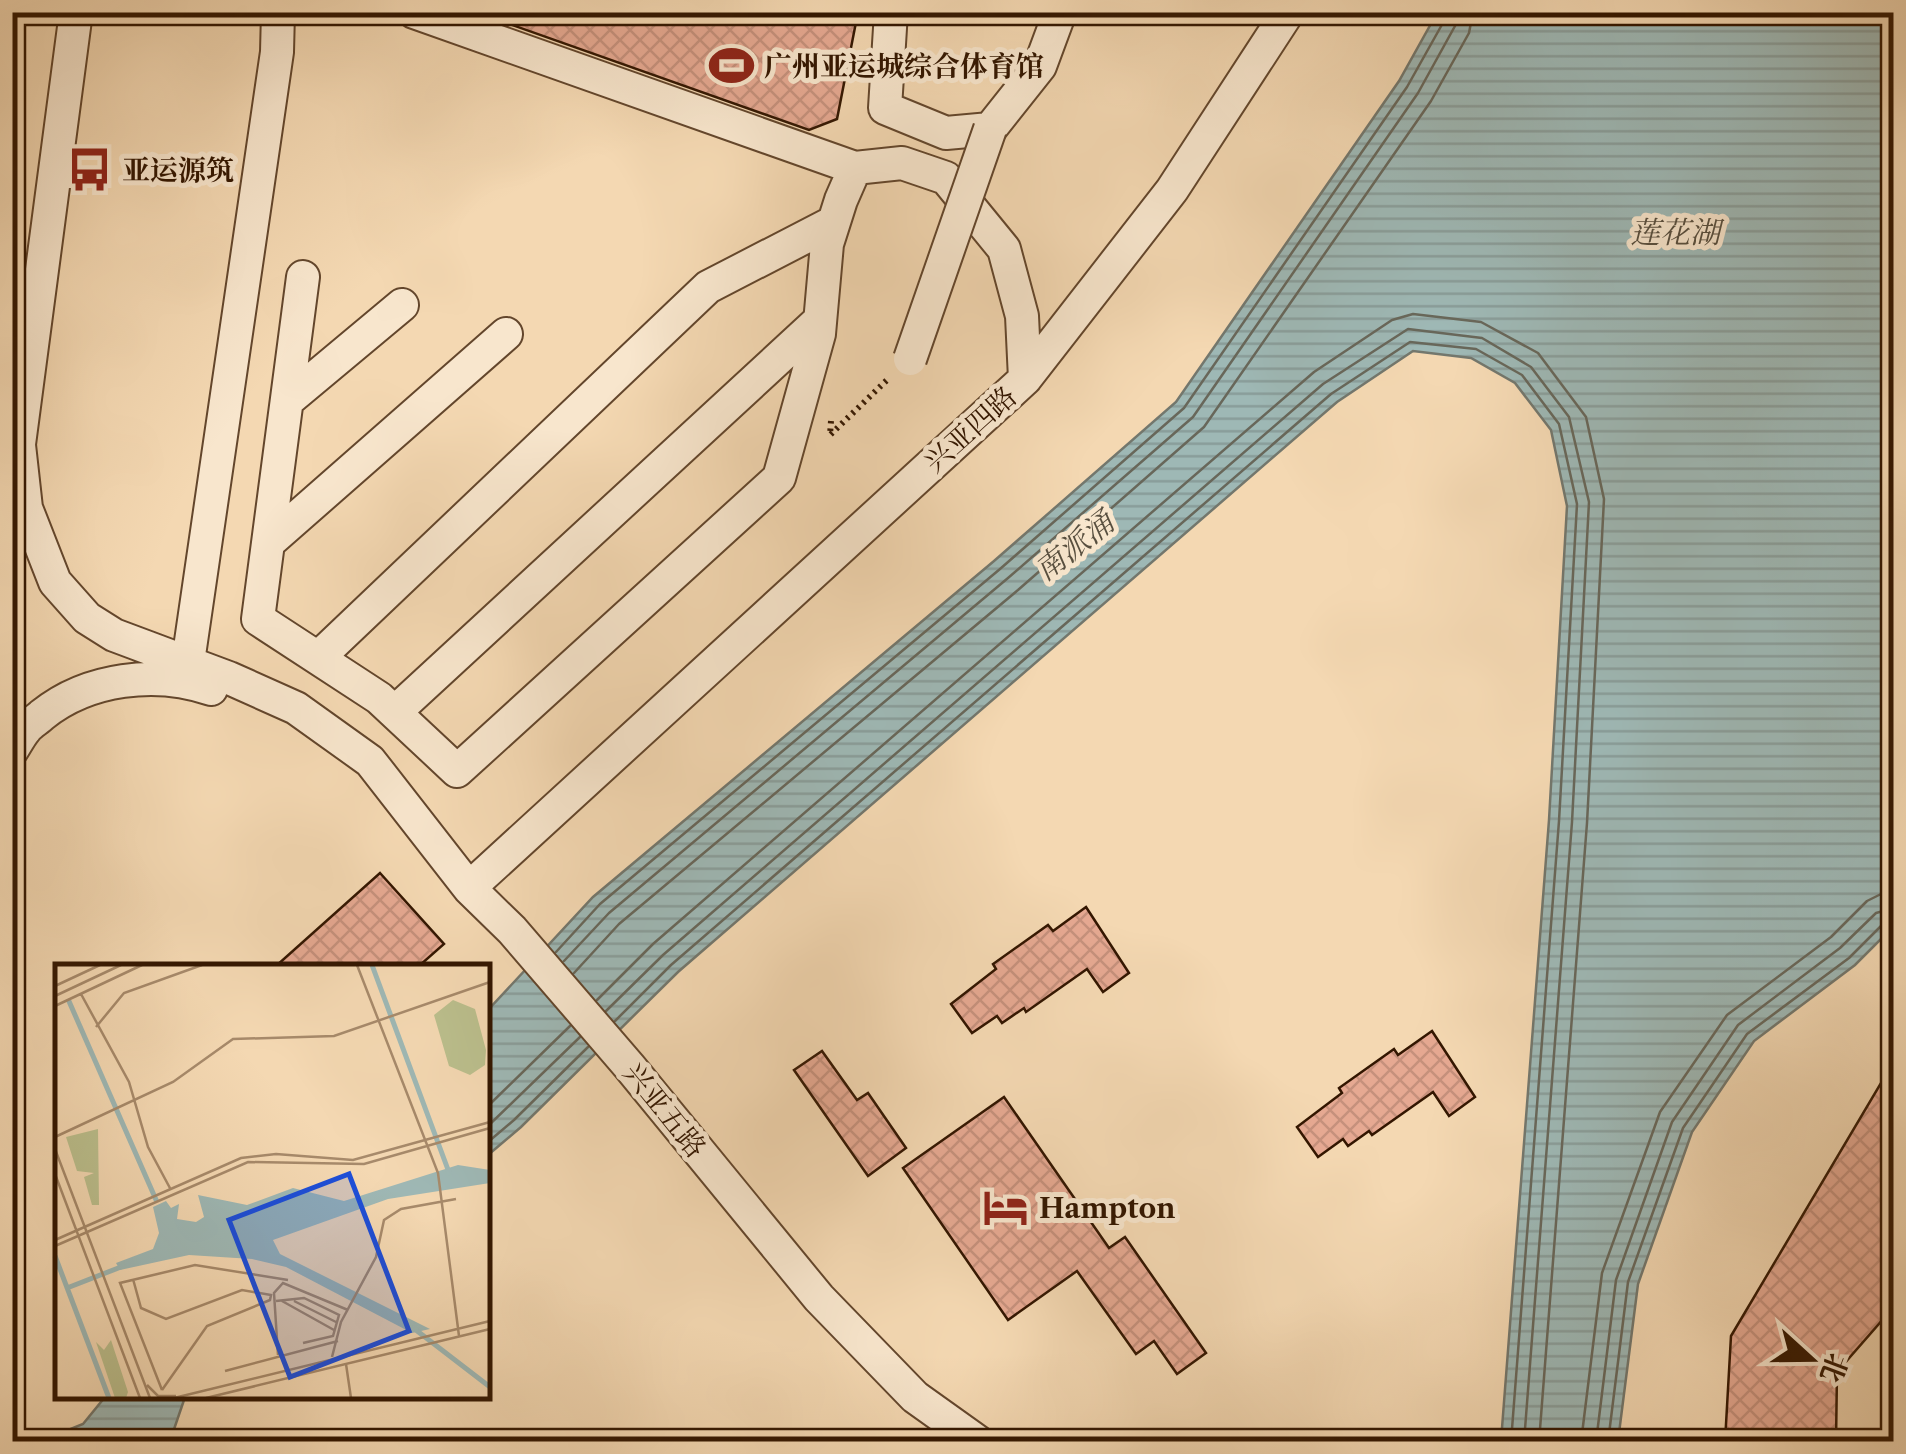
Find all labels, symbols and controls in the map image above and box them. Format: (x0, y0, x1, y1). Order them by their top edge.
sports icon: 广州亚运城综合体育馆 (707, 42, 755, 90)
place label: 广州亚运城综合体育馆 (764, 49, 1044, 83)
bus stop icon: 亚运源筑 (65, 146, 113, 194)
place label: 亚运源筑 (122, 153, 234, 187)
water label: 莲花湖 (1630, 214, 1725, 251)
street label: 兴亚四路 (917, 379, 1023, 479)
water label: 南派涌 (1027, 502, 1123, 588)
inset map (55, 964, 490, 1399)
street label: 兴亚五路 (617, 1056, 713, 1164)
hotel icon: Hampton (982, 1184, 1030, 1232)
place label: Hampton (1039, 1191, 1176, 1225)
north arrow (1761, 1309, 1861, 1409)
text: 北 (1813, 1349, 1855, 1387)

